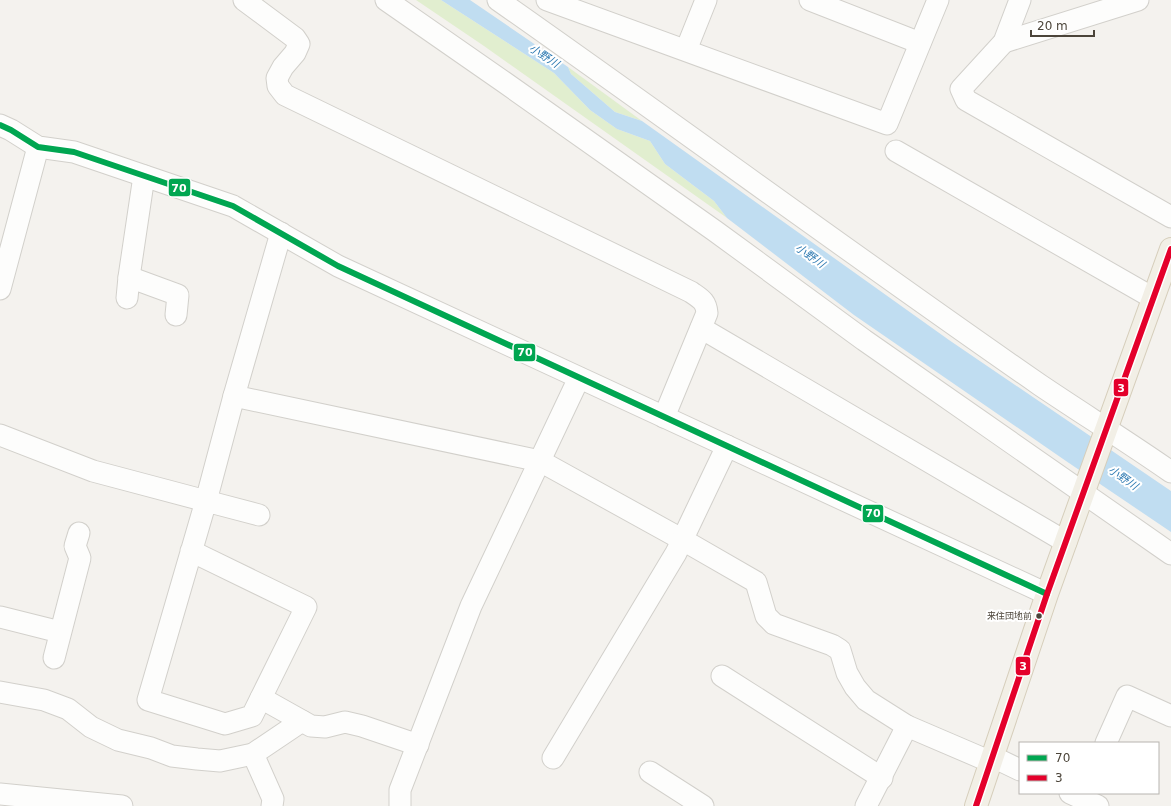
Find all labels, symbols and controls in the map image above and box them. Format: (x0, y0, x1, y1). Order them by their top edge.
scale bar (1031, 12, 1094, 38)
text: 20 m (1037, 19, 1068, 33)
water label: 小野川 (527, 42, 562, 71)
line badge: 70 (168, 178, 191, 197)
text: 70 (171, 182, 187, 195)
water label: 小野川 (793, 241, 828, 272)
line badge: 70 (513, 343, 536, 362)
text: 70 (517, 346, 533, 359)
line badge: 3 (1113, 378, 1129, 397)
text: 3 (1117, 382, 1125, 395)
water label: 小野川 (1106, 463, 1141, 493)
line badge: 70 (862, 504, 884, 523)
text: 70 (865, 507, 881, 520)
place label: 来住団地前 (987, 611, 1032, 621)
marker: 来住団地前 (1034, 611, 1044, 621)
line badge: 3 (1015, 656, 1031, 676)
text: 3 (1019, 660, 1027, 673)
legend (1019, 742, 1159, 794)
text: 70 (1055, 751, 1070, 765)
text: 3 (1055, 771, 1063, 785)

